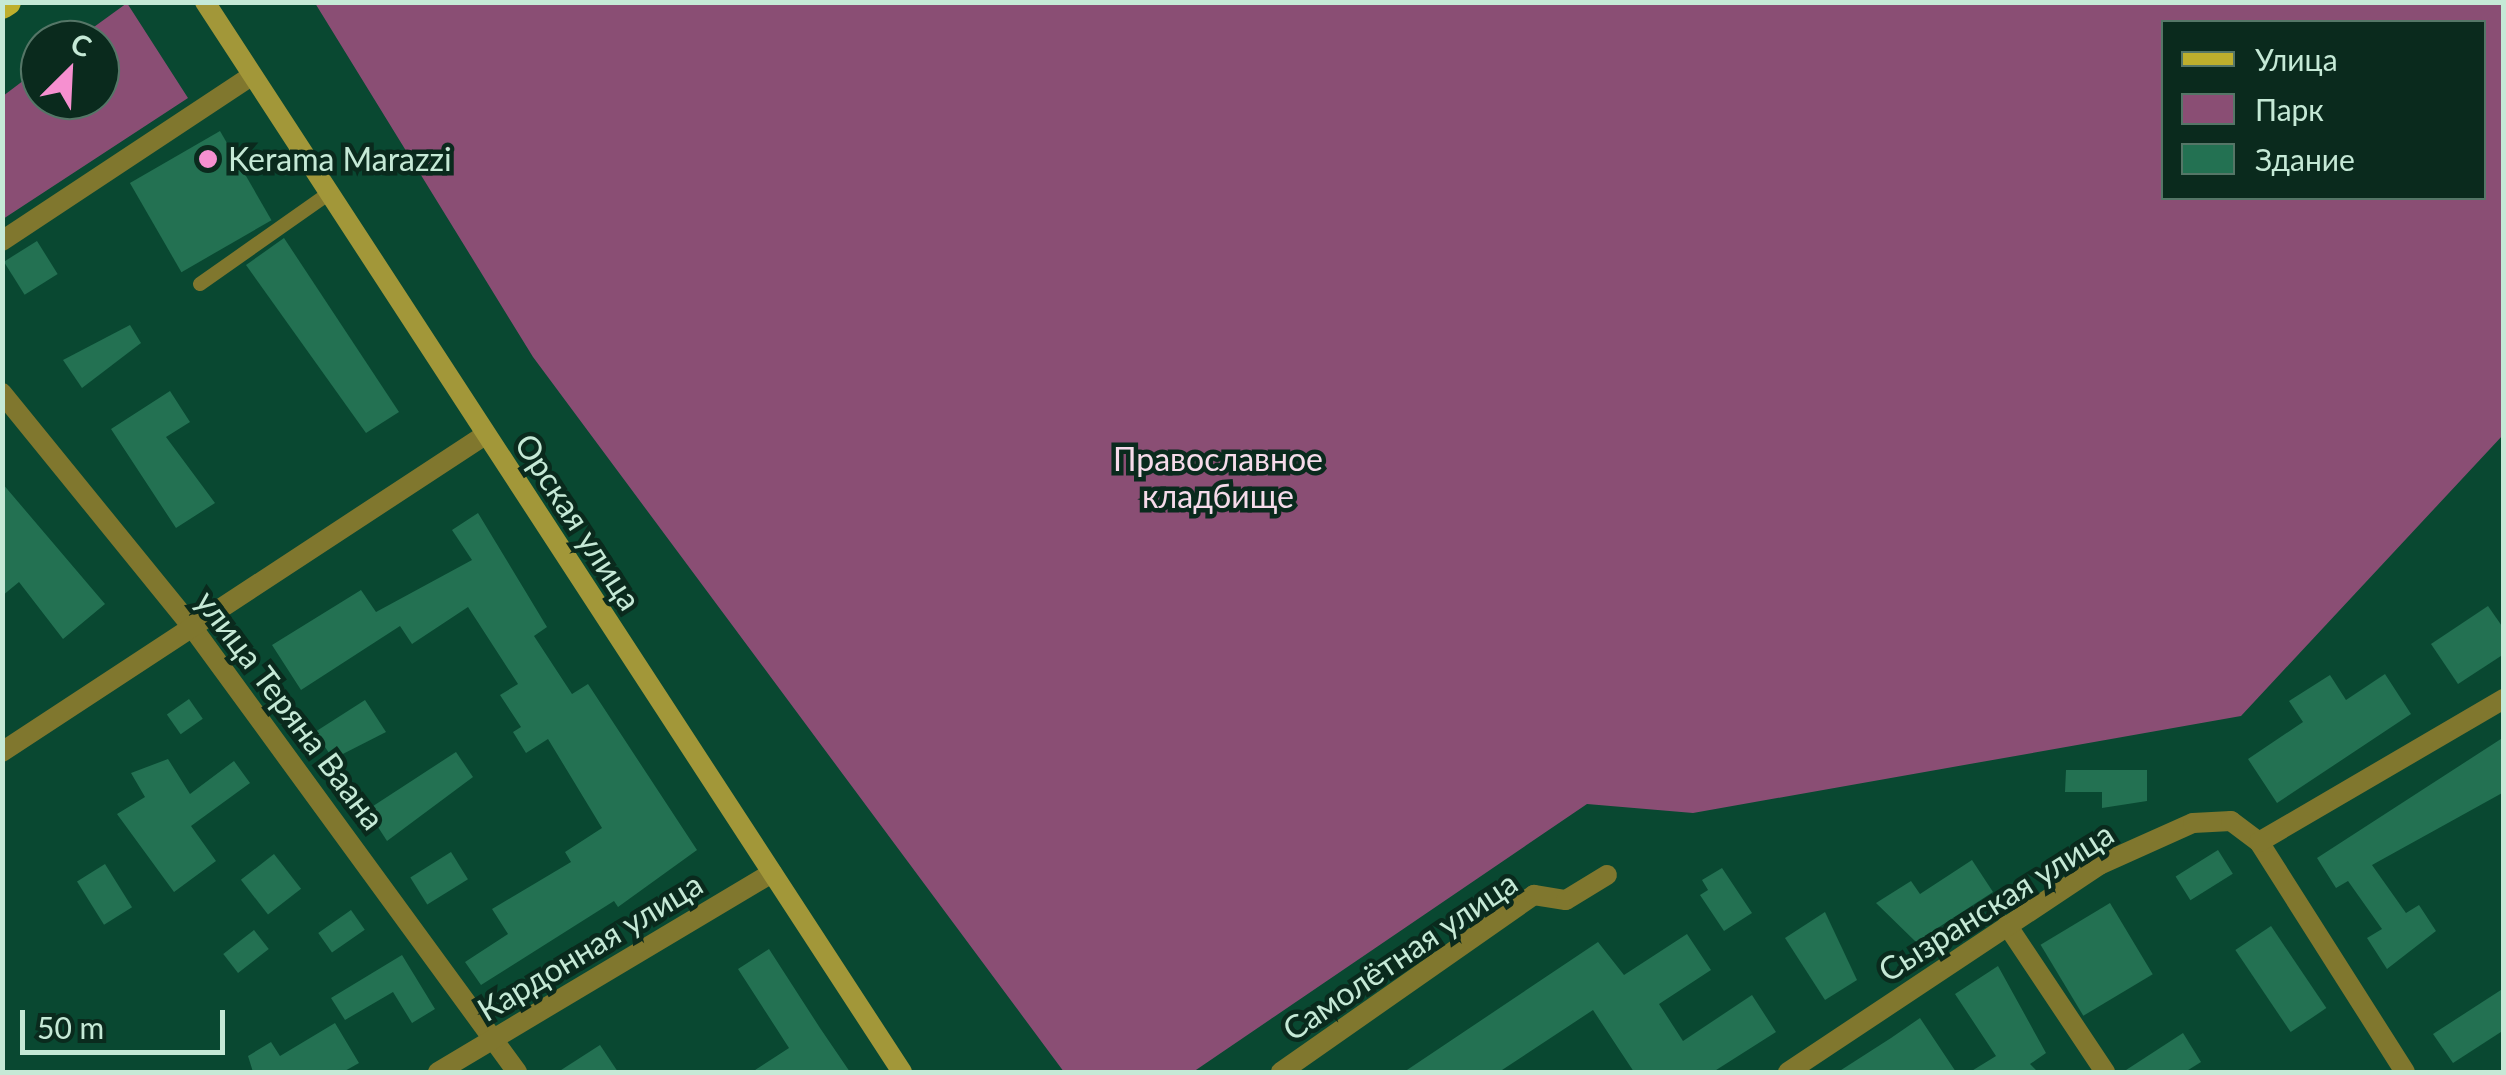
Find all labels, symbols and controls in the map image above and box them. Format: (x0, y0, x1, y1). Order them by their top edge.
north arrow (20, 20, 120, 120)
legend (2161, 20, 2486, 200)
text: С (66, 25, 97, 64)
text: Улица (2255, 41, 2338, 77)
text: Парк (2255, 91, 2324, 127)
place label: Kerama Marazzi (228, 140, 452, 178)
text: Здание (2255, 141, 2355, 177)
marker: Kerama Marazzi (197, 148, 219, 170)
street label: Орская улица (507, 427, 649, 617)
park label: Православное кладбище (1113, 441, 1323, 516)
street label: улица Теряна Ваана (188, 583, 392, 837)
street label: Сызранская улица (1871, 814, 2121, 990)
street label: Самолётная улица (1276, 863, 1524, 1049)
street label: Кардонная улица (471, 865, 709, 1029)
scale bar (25, 990, 230, 1052)
text: 50 m (37, 1009, 104, 1045)

